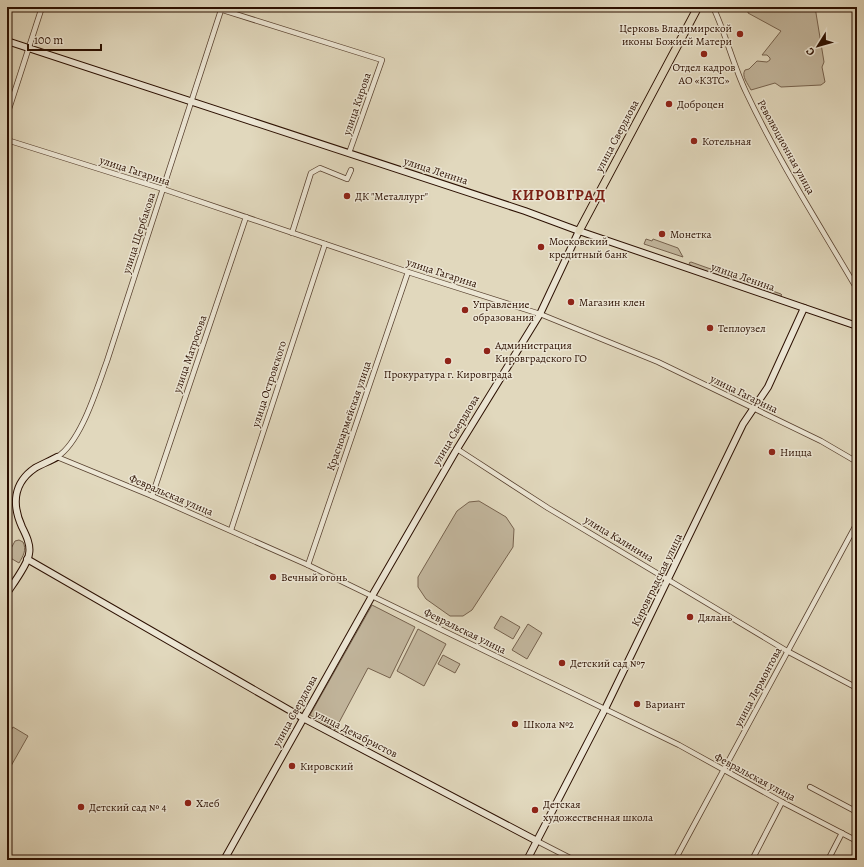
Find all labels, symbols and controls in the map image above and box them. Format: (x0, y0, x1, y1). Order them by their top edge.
place label: Церковь Владимирской иконы Божией Матери (619, 21, 732, 49)
scale bar (28, 26, 101, 52)
north arrow (798, 26, 838, 66)
marker: Церковь Владимирской иконы Божией Матери (735, 29, 745, 39)
text: 100 m (34, 32, 63, 48)
text: С (802, 44, 818, 59)
marker: Отдел кадров АО «КЗТС» (699, 49, 709, 59)
place label: Отдел кадров АО «КЗТС» (672, 60, 736, 88)
street label: улица Кирова (339, 70, 375, 138)
street label: улица Свердлова (591, 96, 643, 176)
place label: Доброцен (677, 97, 724, 112)
street label: Революционная улица (754, 97, 819, 198)
marker: Доброцен (664, 99, 674, 109)
place label: Котельная (702, 134, 751, 149)
marker: Котельная (689, 136, 699, 146)
street label: улица Гагарина (97, 152, 173, 190)
street label: улица Ленина (401, 153, 471, 189)
district label: КИРОВГРАД (512, 185, 606, 205)
place label: ДК "Металлург" (355, 189, 428, 204)
street label: улица Щербакова (118, 190, 159, 277)
marker: ДК "Металлург" (342, 191, 352, 201)
place label: Монетка (670, 227, 712, 242)
marker: Монетка (657, 229, 667, 239)
place label: Московский кредитный банк (549, 234, 628, 262)
marker: Московский кредитный банк (536, 242, 546, 252)
street label: улица Гагарина (404, 254, 480, 292)
street label: улица Ленина (708, 259, 778, 295)
place label: Магазин клен (579, 295, 645, 310)
place label: Управление образования (473, 297, 534, 325)
marker: Магазин клен (566, 297, 576, 307)
marker: Управление образования (460, 305, 470, 315)
street label: улица Матросова (169, 312, 211, 396)
place label: Теплоузел (718, 321, 766, 336)
marker: Теплоузел (705, 323, 715, 333)
street label: улица Островского (248, 338, 290, 430)
place label: Администрация Кировградского ГО (494, 338, 587, 366)
marker: Администрация Кировградского ГО (482, 346, 492, 356)
marker: Прокуратура г. Кировграда (443, 356, 453, 366)
street label: Красноармейская улица (323, 358, 375, 473)
place label: Прокуратура г. Кировграда (384, 367, 513, 382)
street label: улица Гагарина (707, 371, 781, 417)
street label: улица Свердлова (429, 391, 483, 469)
place label: Ницца (780, 445, 813, 460)
marker: Ницца (767, 447, 777, 457)
street label: Февральская улица (127, 471, 216, 520)
street label: улица Калинина (581, 512, 657, 566)
street label: Кировградская улица (628, 530, 686, 629)
place label: Вечный огонь (281, 570, 347, 585)
marker: Вечный огонь (268, 572, 278, 582)
street label: Февральская улица (421, 605, 510, 658)
place label: Дялань (698, 610, 732, 625)
marker: Дялань (685, 612, 695, 622)
street label: улица Лермонтова (730, 644, 786, 730)
place label: Детский сад №7 (570, 656, 645, 671)
marker: Детский сад №7 (557, 658, 567, 668)
street label: улица Свердлова (269, 672, 321, 750)
place label: Вариант (645, 697, 685, 712)
marker: Вариант (632, 699, 642, 709)
street label: улица Декабристов (311, 706, 400, 761)
place label: Школа №2 (523, 717, 574, 732)
marker: Школа №2 (510, 719, 520, 729)
street label: Февральская улица (712, 749, 799, 805)
place label: Кировский (300, 759, 353, 774)
marker: Кировский (287, 761, 297, 771)
place label: Хлеб (196, 796, 220, 811)
place label: Детская художественная школа (543, 797, 654, 825)
marker: Хлеб (183, 798, 193, 808)
place label: Детский сад № 4 (89, 800, 166, 815)
marker: Детский сад № 4 (76, 802, 86, 812)
marker: Детская художественная школа (530, 805, 540, 815)

